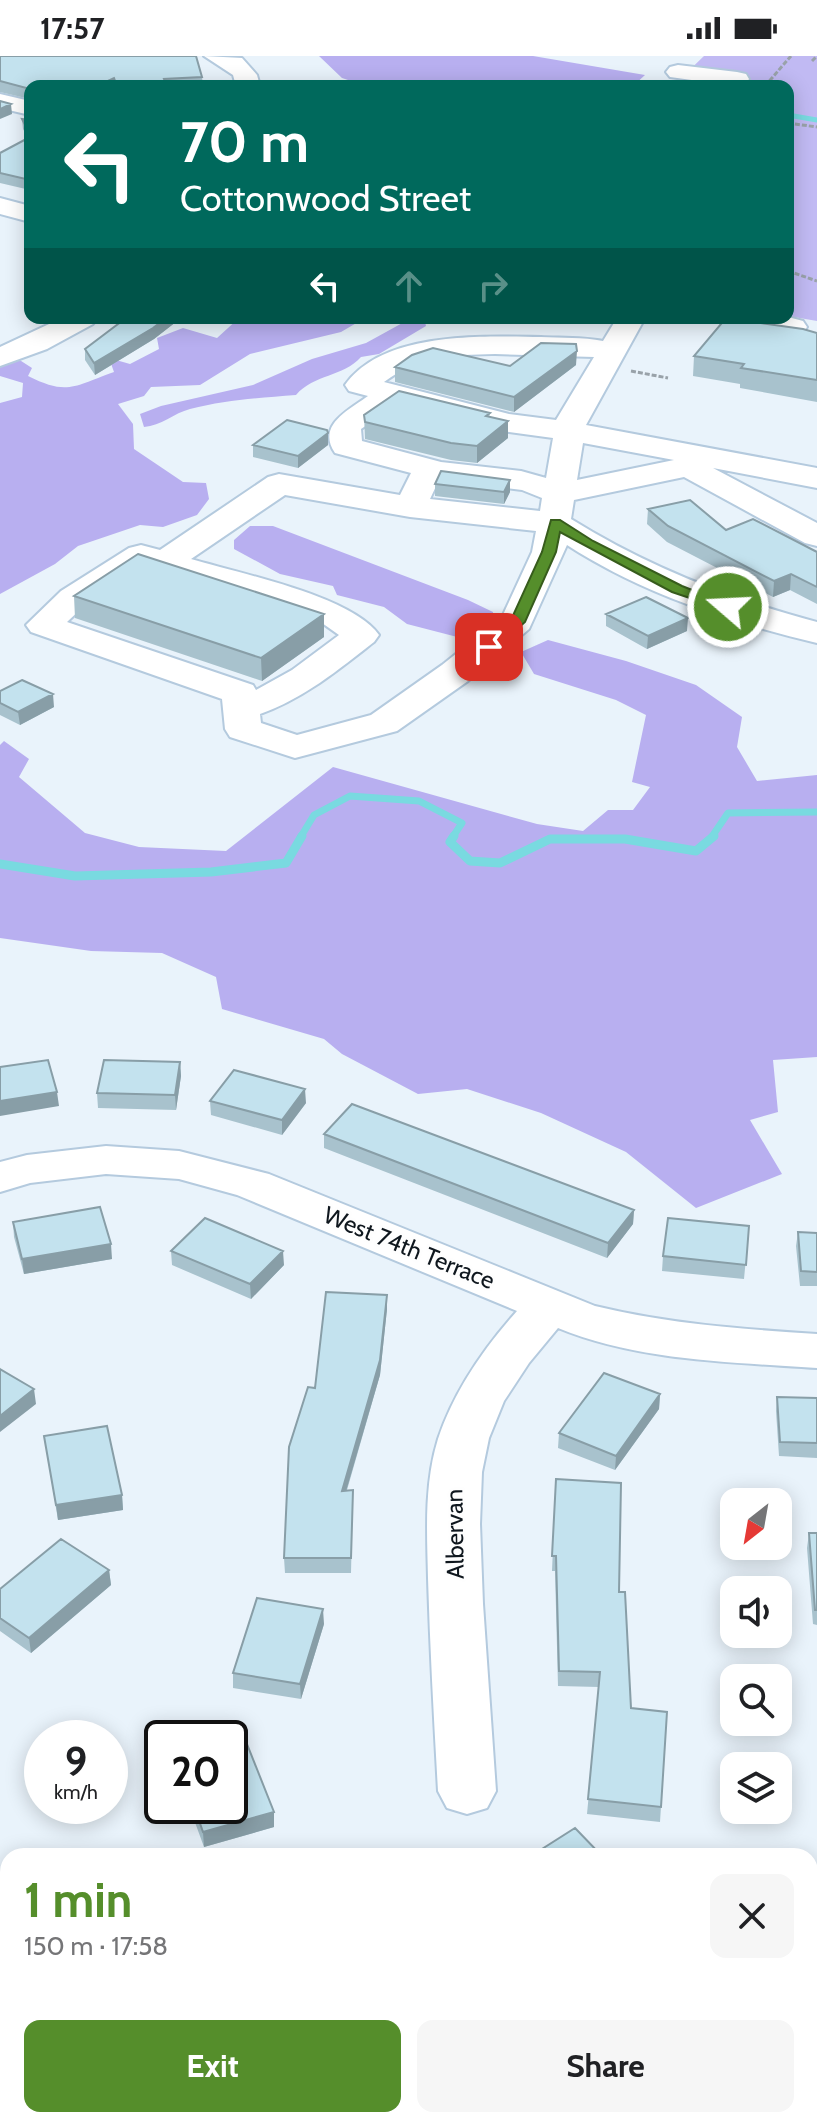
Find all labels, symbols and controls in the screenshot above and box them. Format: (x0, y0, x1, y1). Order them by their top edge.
text: 17:57 (40, 10, 104, 47)
text: 70 m (180, 108, 309, 176)
icon: left (48, 112, 152, 216)
text: Cottonwood Street (180, 176, 471, 220)
icon: left (303, 264, 347, 308)
icon: ahead (387, 264, 431, 308)
icon: right (471, 264, 515, 308)
position arrow (686, 565, 770, 649)
pin (455, 613, 523, 681)
icon: arrive (467, 625, 511, 669)
street label: West 74th Terrace (319, 1200, 499, 1295)
north arrow (720, 1488, 792, 1560)
map controls (720, 1488, 792, 1824)
street label: Albervan (439, 1489, 470, 1579)
button: sound (720, 1576, 792, 1648)
button: search (720, 1664, 792, 1736)
speed limit sign: 20 (144, 1720, 248, 1824)
text: 9 (65, 1737, 87, 1786)
button: layers (720, 1752, 792, 1824)
text: km/h (54, 1780, 98, 1804)
text: 1 min (24, 1871, 132, 1929)
button: close (710, 1874, 794, 1958)
text: 150 m · 17:58 (24, 1930, 168, 1962)
button: Exit (24, 2020, 401, 2112)
button: Share (417, 2020, 794, 2112)

